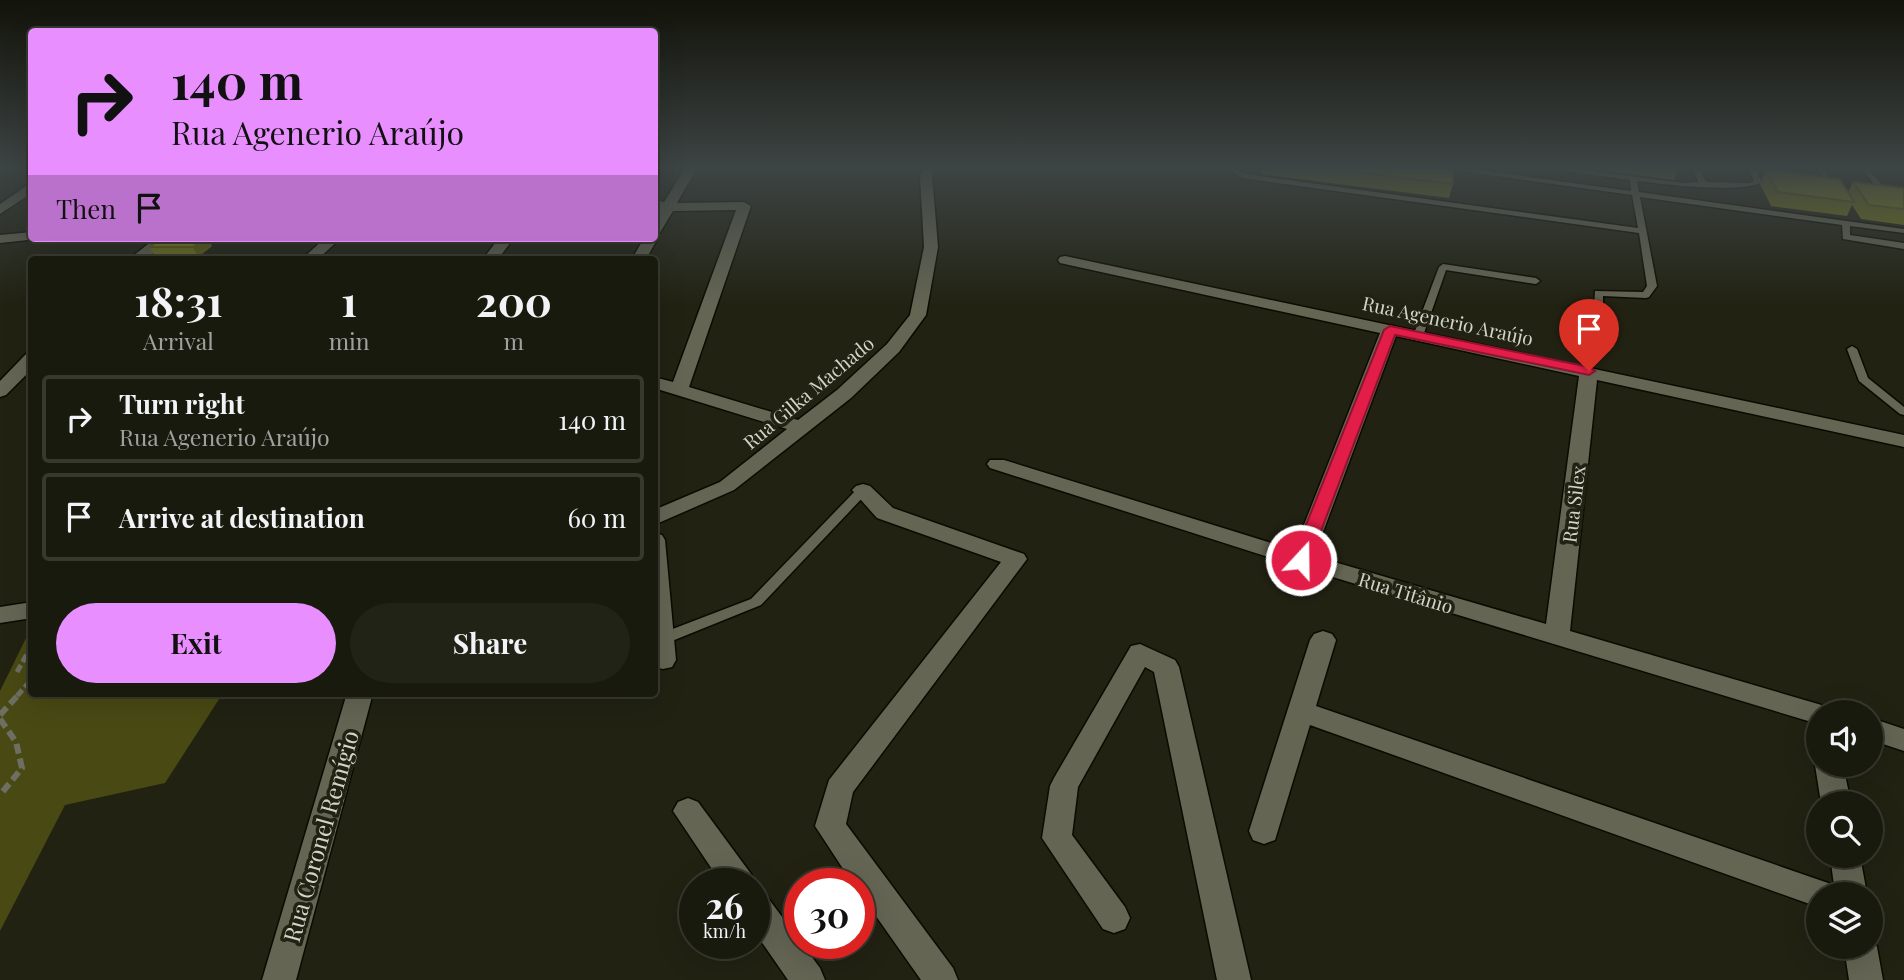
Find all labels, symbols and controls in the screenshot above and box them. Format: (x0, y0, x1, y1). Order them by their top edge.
text: 140 m (171, 47, 303, 112)
icon: right (56, 56, 147, 147)
text: Rua Agenerio Araújo (171, 110, 464, 153)
icon: arrive (130, 189, 168, 227)
text: Then (56, 191, 116, 226)
text: 18:31 (134, 272, 223, 328)
text: 1 (341, 272, 357, 328)
text: 200 (476, 272, 552, 328)
street label: Rua Agenerio Araújo (1360, 289, 1536, 351)
pin (1559, 299, 1619, 371)
icon: arrive (1570, 310, 1608, 348)
text: Arrival (143, 325, 214, 356)
text: min (329, 325, 370, 356)
text: m (504, 325, 524, 356)
street label: Rua Gilka Machado (737, 330, 879, 454)
text: Turn right (119, 386, 245, 421)
icon: right (60, 400, 98, 438)
text: 140 m (558, 402, 626, 437)
text: Rua Agenerio Araújo (119, 421, 330, 452)
street label: Rua Silex (1555, 464, 1591, 544)
icon: arrive (60, 498, 98, 536)
text: Arrive at destination (119, 500, 365, 535)
text: 60 m (567, 500, 626, 535)
position arrow (1264, 523, 1338, 597)
street label: Rua Titânio (1355, 565, 1457, 619)
button: Exit (56, 603, 336, 683)
button: Share (350, 603, 630, 683)
map controls (1806, 700, 1883, 959)
button: sound (1806, 700, 1883, 777)
street label: Rua Coronel Remígio (275, 727, 365, 945)
button: search (1806, 791, 1883, 868)
speed limit sign: 30 (784, 868, 875, 959)
text: 26 (706, 881, 743, 928)
button: layers (1806, 882, 1883, 959)
text: km/h (703, 919, 746, 943)

